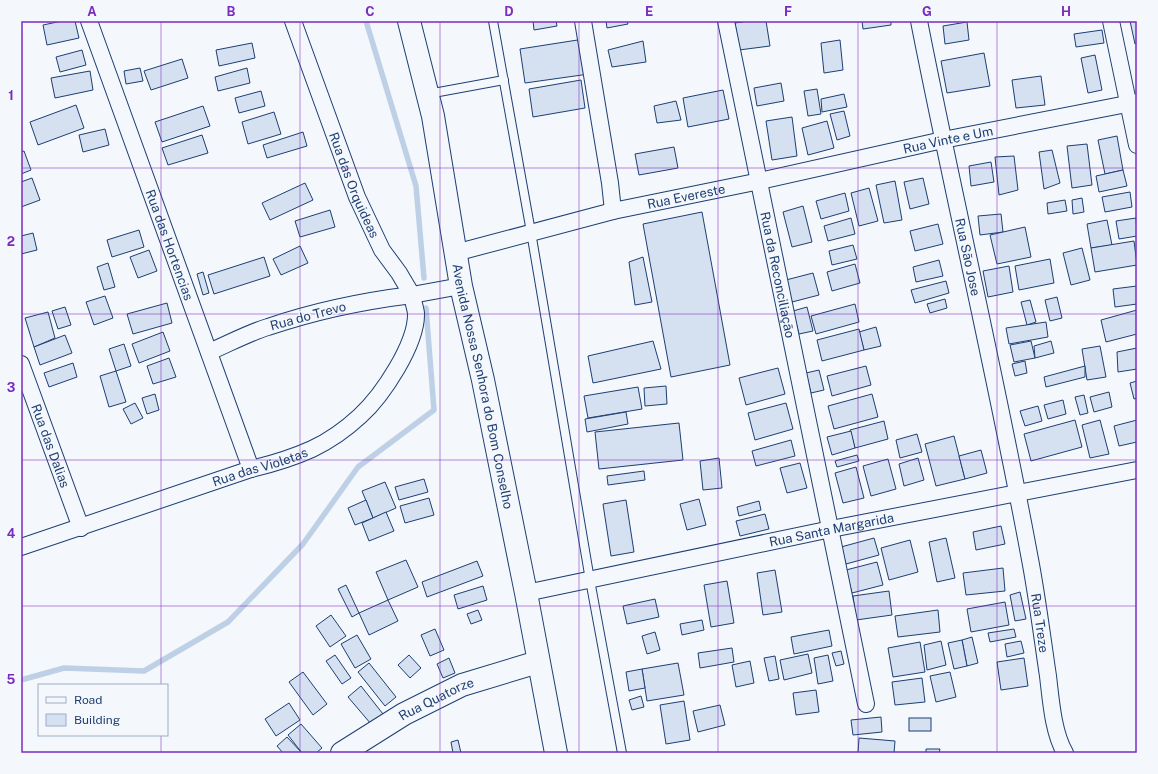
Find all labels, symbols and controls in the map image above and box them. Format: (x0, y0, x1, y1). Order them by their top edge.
text: A (87, 4, 97, 19)
text: B (227, 4, 236, 19)
text: C (365, 4, 375, 19)
text: D (504, 4, 514, 19)
text: E (645, 4, 653, 19)
text: F (784, 4, 792, 19)
text: G (922, 4, 932, 19)
text: H (1061, 4, 1071, 19)
text: 1 (8, 88, 14, 103)
street label: Rua Vinte e Um (902, 123, 994, 156)
street label: Rua das Orquideas (326, 130, 383, 240)
street label: Rua Evereste (646, 181, 726, 211)
street label: Rua das Hortencias (143, 187, 197, 302)
street label: Rua da Reconciliação (758, 210, 798, 339)
street label: Rua São Jose (953, 217, 984, 297)
text: 2 (7, 234, 15, 249)
street label: Avenida Nossa Senhora do Bom Conselho (450, 263, 516, 510)
street label: Rua do Trevo (268, 299, 348, 333)
text: 3 (7, 380, 16, 395)
street label: Rua das Dalias (29, 402, 73, 490)
street label: Rua das Violetas (210, 444, 310, 489)
street label: Rua Santa Margarida (768, 510, 895, 549)
text: 4 (7, 526, 16, 541)
street label: Rua Treze (1028, 592, 1052, 654)
text: 5 (7, 672, 16, 687)
street label: Rua Quatorze (396, 674, 475, 723)
legend (38, 684, 168, 736)
text: Road (74, 693, 102, 707)
text: Building (74, 713, 120, 727)

